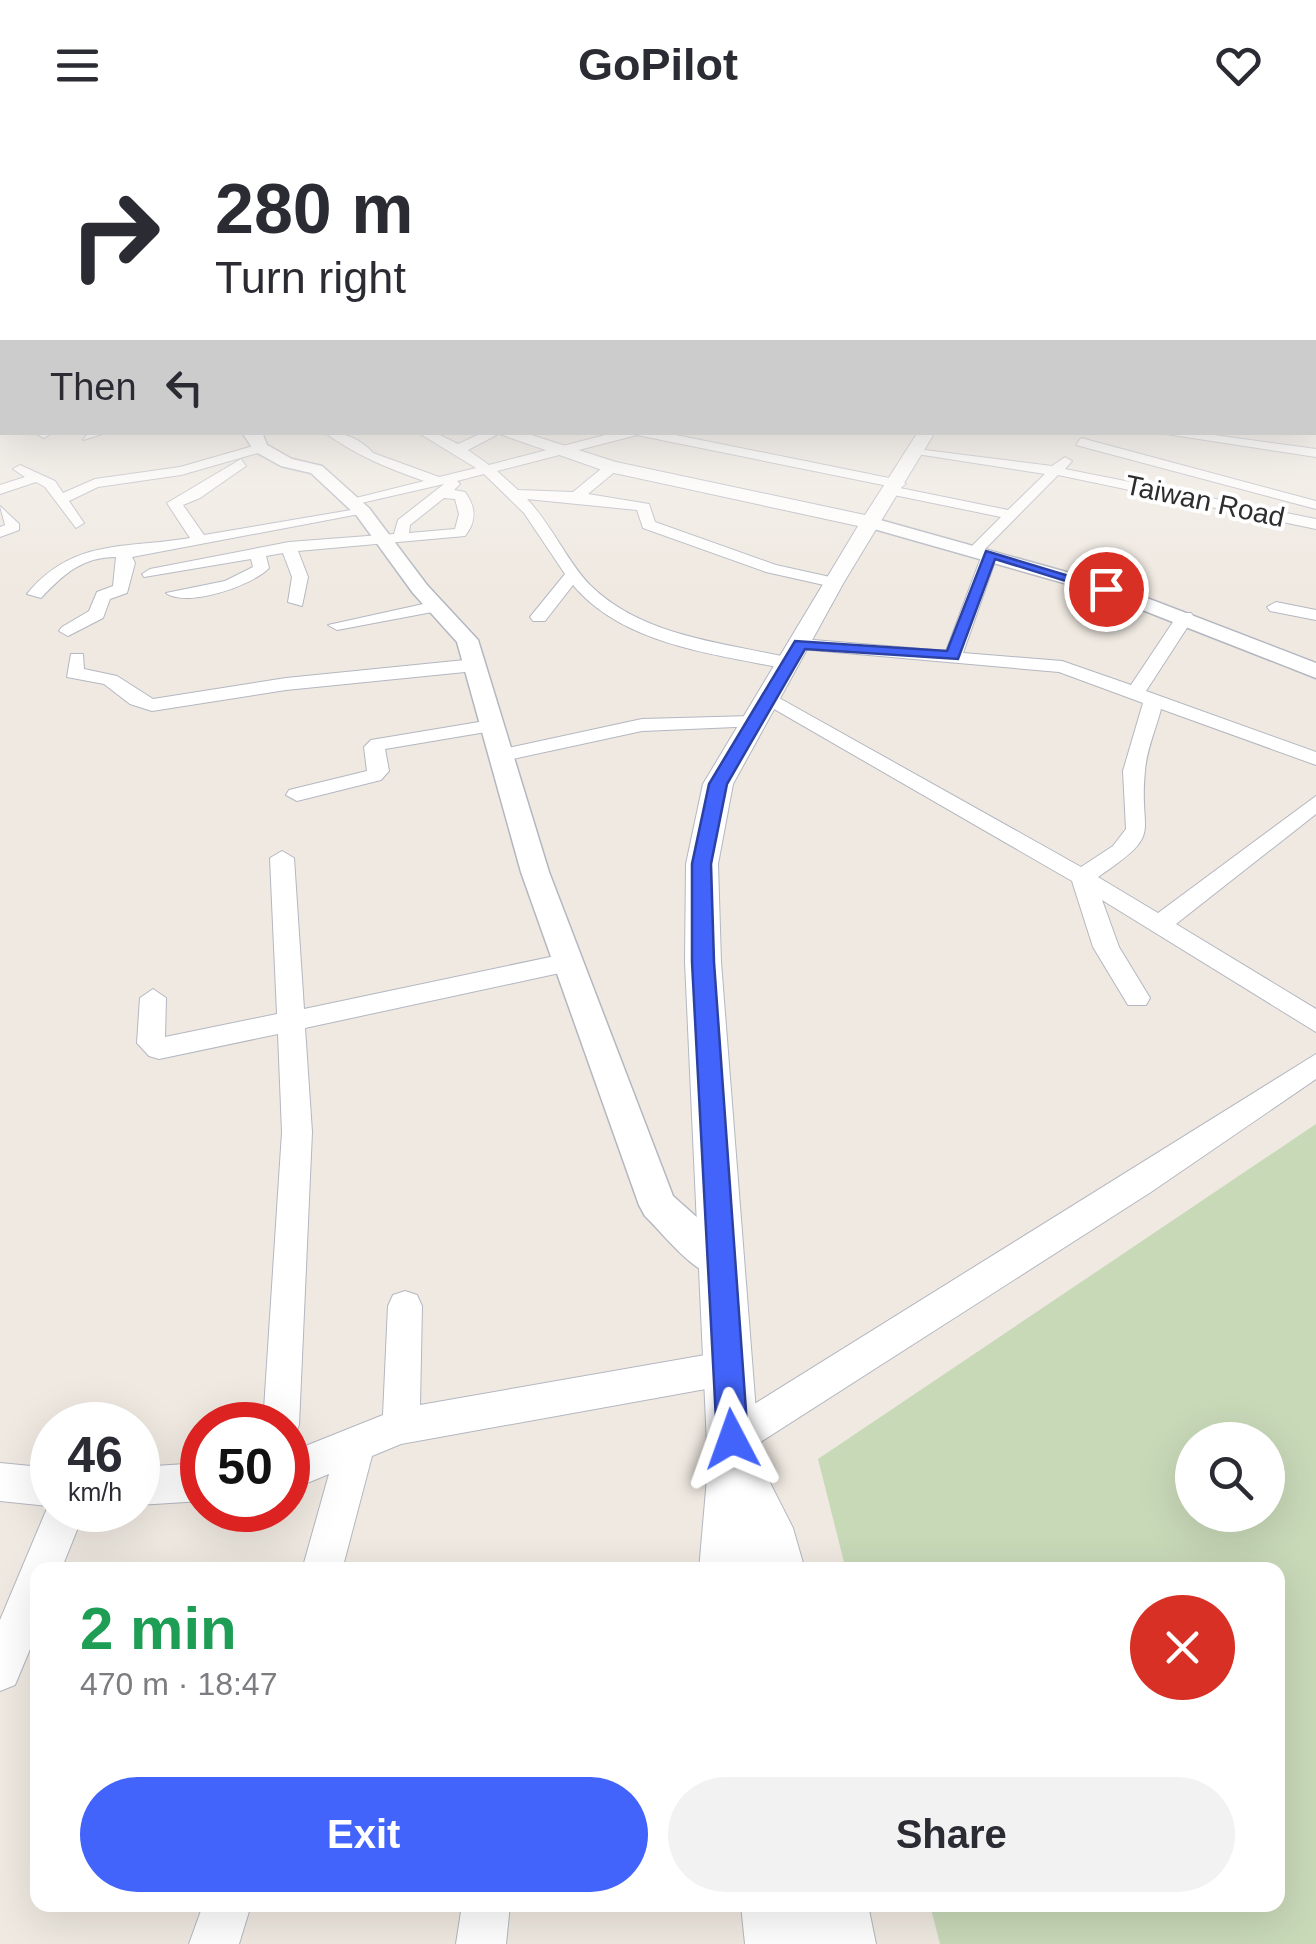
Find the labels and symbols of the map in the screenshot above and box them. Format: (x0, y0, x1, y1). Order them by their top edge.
street label: Taiwan Road (1123, 469, 1287, 533)
pin (1064, 547, 1149, 632)
position arrow (680, 1387, 784, 1491)
speed limit sign: 50 (180, 1402, 310, 1532)

